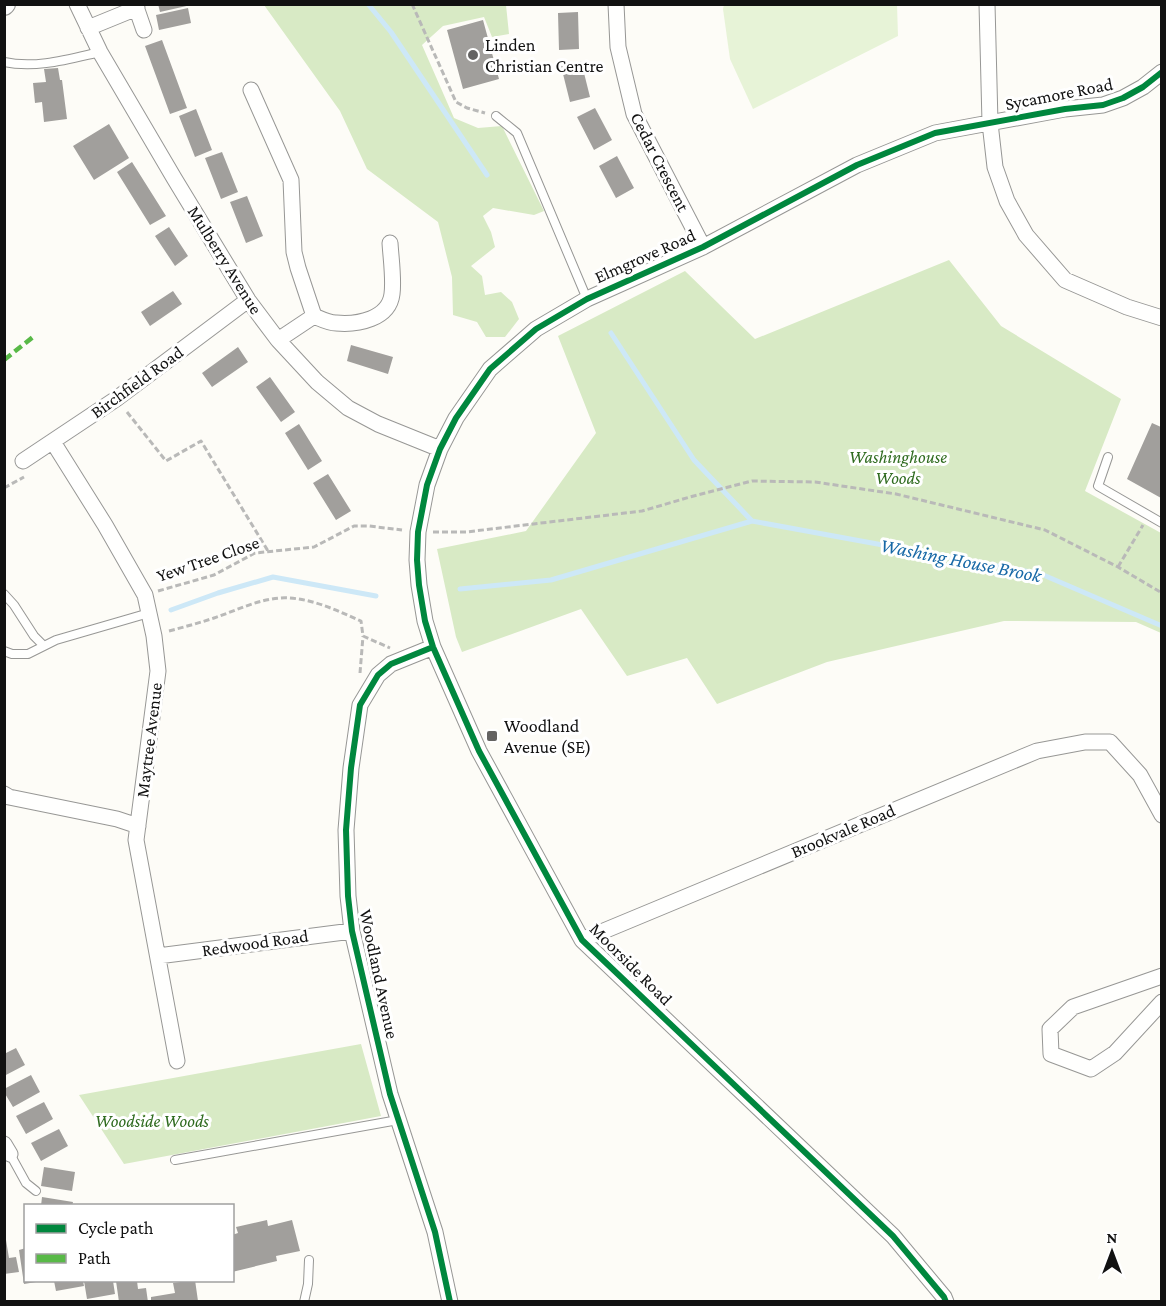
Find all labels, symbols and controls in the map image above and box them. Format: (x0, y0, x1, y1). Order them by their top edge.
place label: Linden Christian Centre (485, 35, 604, 76)
marker: Linden Christian Centre (466, 48, 480, 62)
street label: Sycamore Road (1003, 74, 1115, 114)
street label: Cedar Crescent (626, 109, 694, 216)
street label: Mulberry Avenue (184, 202, 266, 318)
street label: Elmgrove Road (591, 225, 699, 287)
street label: Birchfield Road (87, 342, 187, 422)
park label: Washinghouse Woods (849, 447, 947, 488)
street label: Yew Tree Close (154, 532, 262, 586)
water label: Washing House Brook (879, 534, 1045, 588)
street label: Maytree Avenue (132, 681, 166, 799)
place label: Woodland Avenue (SE) (504, 716, 591, 758)
marker: Woodland Avenue (SE) (485, 729, 499, 743)
street label: Brookvale Road (788, 800, 898, 862)
street label: Woodland Avenue (356, 908, 402, 1041)
street label: Moorside Road (586, 919, 677, 1010)
street label: Redwood Road (200, 926, 310, 960)
park label: Woodside Woods (95, 1111, 209, 1131)
legend (24, 1204, 234, 1282)
text: Cycle path (78, 1218, 154, 1238)
north arrow (1082, 1222, 1142, 1282)
text: N (1107, 1229, 1118, 1246)
text: Path (78, 1248, 111, 1268)

